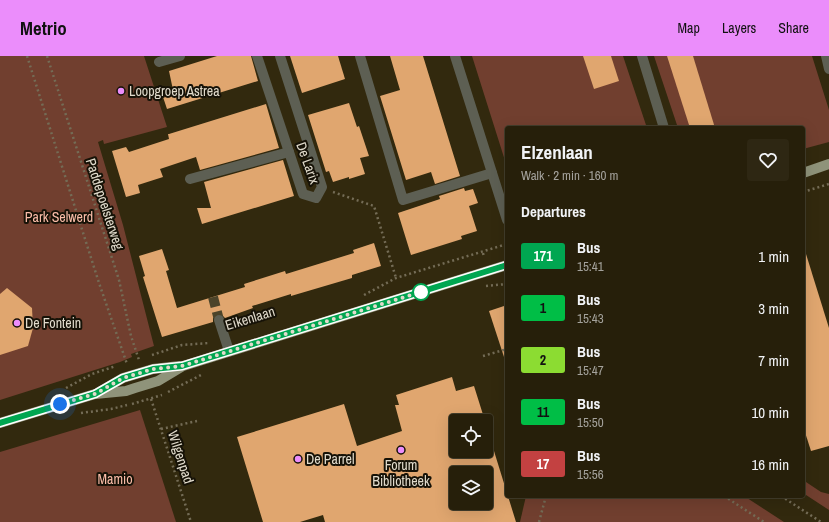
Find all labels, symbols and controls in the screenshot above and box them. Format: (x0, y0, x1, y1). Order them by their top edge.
text: Metrio (20, 15, 67, 41)
text: Map (678, 19, 700, 37)
text: Layers (722, 19, 756, 37)
text: Share (778, 19, 809, 37)
place label: Loopgroep Astrea (129, 82, 220, 100)
marker: Loopgroep Astrea (116, 86, 126, 96)
text: Elzenlaan (521, 139, 593, 165)
button: heart (747, 139, 789, 181)
street label: De Larix (292, 140, 324, 187)
street label: Paddepoelsterweg (82, 156, 128, 253)
text: Walk · 2 min · 160 m (521, 167, 618, 184)
text: Departures (521, 201, 586, 222)
park label: Park Selwerd (25, 208, 93, 226)
text: Bus (577, 237, 600, 258)
text: 1 min (758, 246, 789, 267)
text: 171 (533, 247, 553, 265)
text: 15:41 (577, 258, 604, 275)
unlabelled marker (412, 283, 430, 301)
text: Bus (577, 289, 600, 310)
text: 3 min (758, 298, 789, 319)
text: 1 (540, 299, 546, 317)
street label: Eikenlaan (223, 302, 277, 334)
text: 15:43 (577, 310, 604, 327)
place label: De Fontein (25, 314, 81, 332)
marker: De Fontein (12, 318, 22, 328)
text: Bus (577, 341, 600, 362)
text: 7 min (758, 350, 789, 371)
text: 2 (540, 351, 546, 369)
text: 15:47 (577, 362, 604, 379)
text: Bus (577, 393, 600, 414)
your location (50, 394, 70, 414)
text: 10 min (751, 402, 789, 423)
text: 11 (537, 403, 549, 421)
map controls (449, 414, 493, 510)
button: locate (449, 414, 493, 458)
text: 15:50 (577, 414, 604, 431)
street label: Wilgenpad (164, 428, 198, 486)
marker: Forum Bibliotheek (396, 445, 406, 455)
text: Bus (577, 445, 600, 466)
place label: De Parrel (306, 450, 354, 468)
marker: De Parrel (293, 454, 303, 464)
text: 16 min (751, 454, 789, 475)
text: 17 (537, 455, 549, 473)
place label: Forum Bibliotheek (372, 456, 430, 490)
button: layers (449, 466, 493, 510)
text: 15:56 (577, 466, 604, 483)
park label: Mamio (97, 470, 133, 488)

